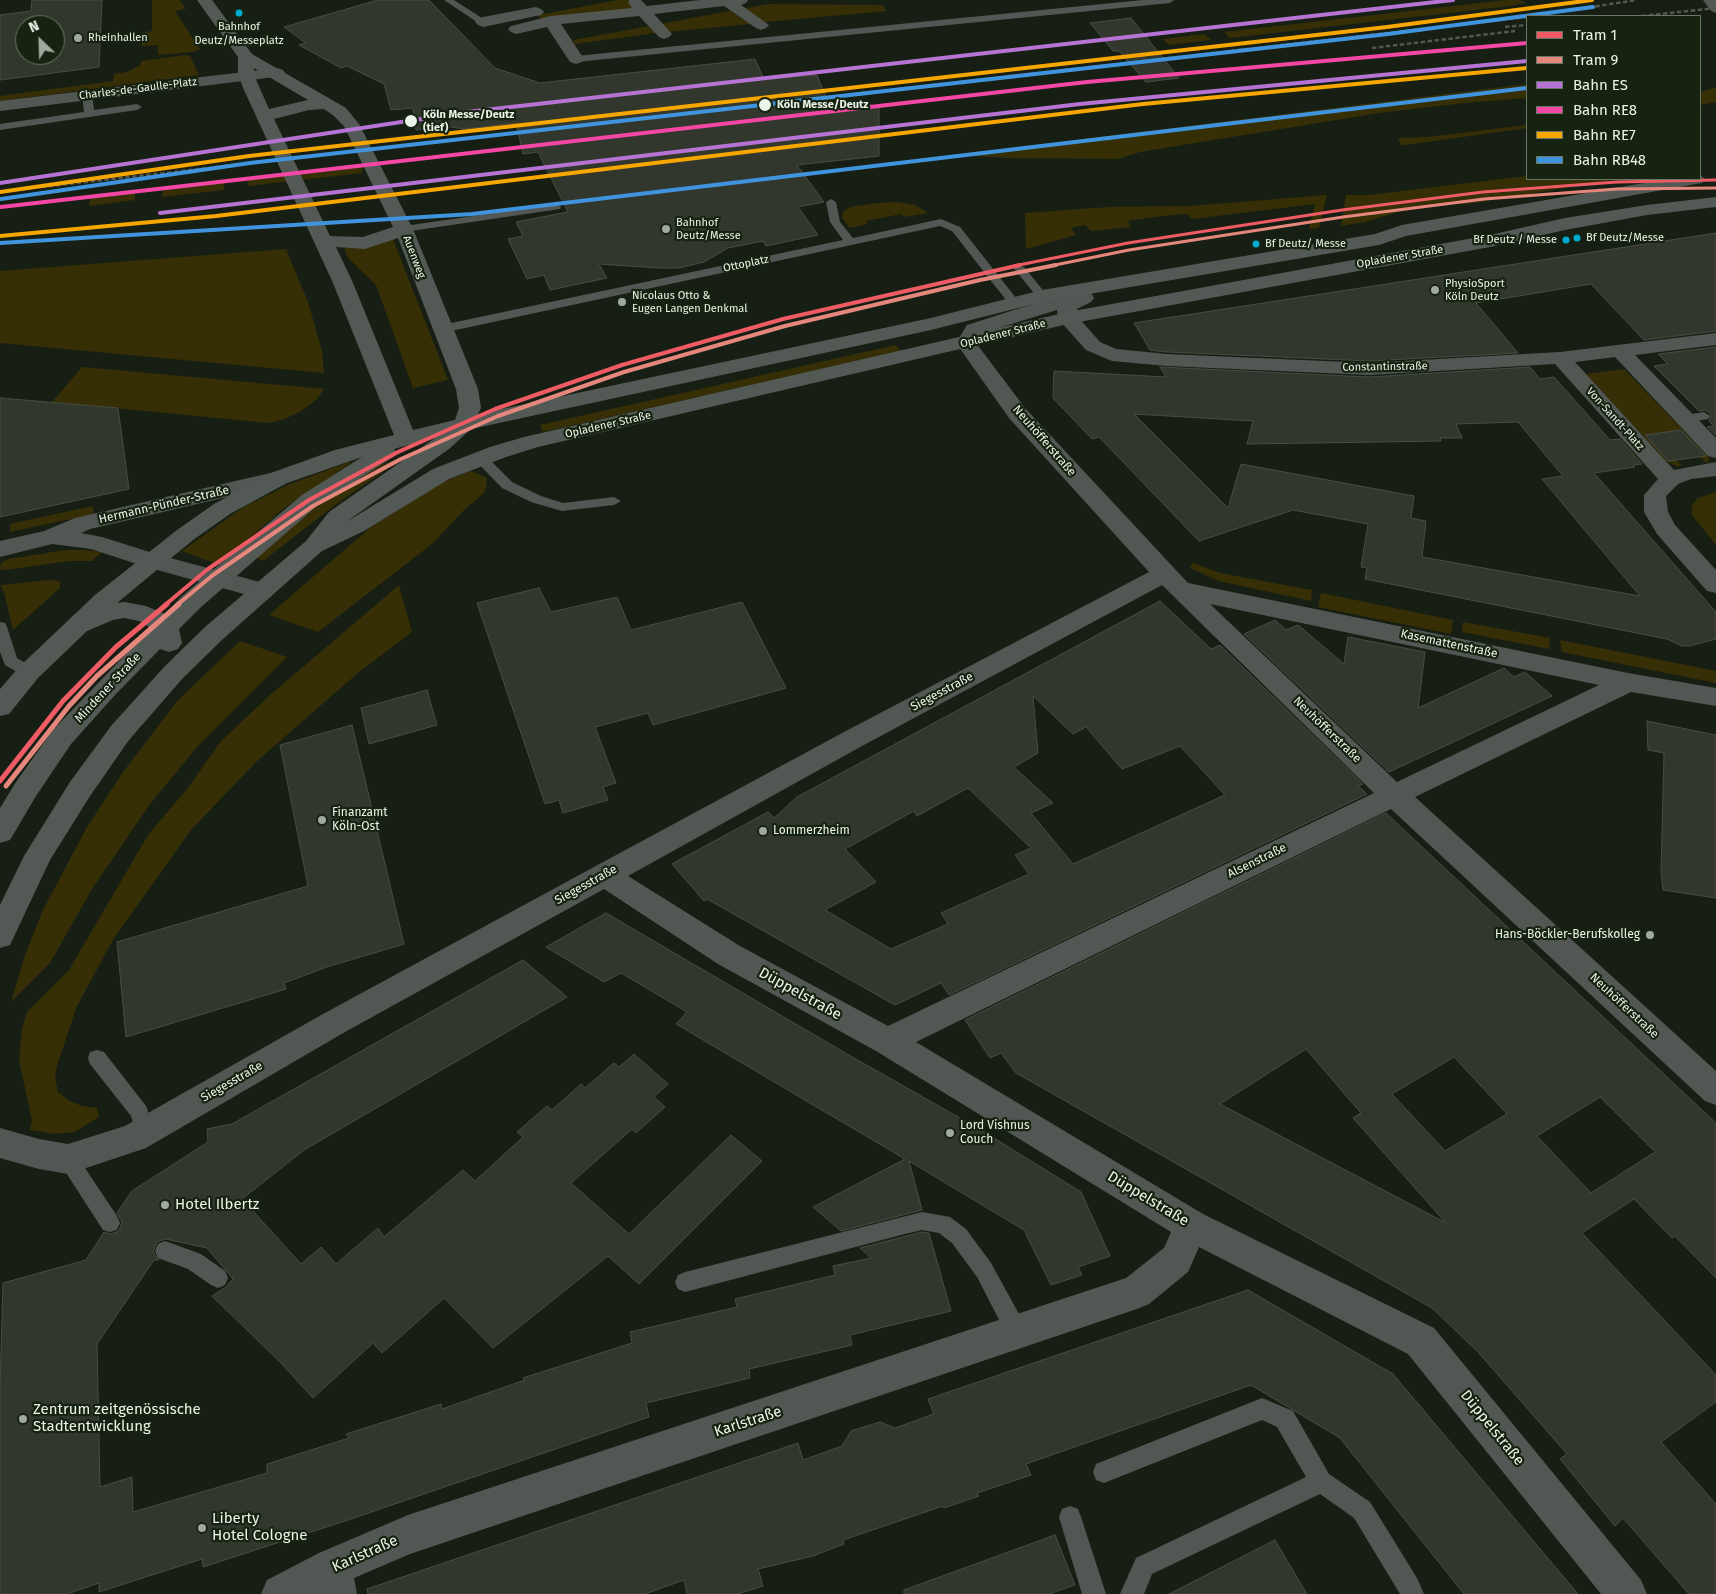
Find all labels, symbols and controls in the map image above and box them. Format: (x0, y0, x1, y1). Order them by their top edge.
marker: Bahnhof Deutz/Messeplatz (234, 8, 244, 18)
north arrow (15, 15, 65, 65)
legend (1526, 15, 1701, 180)
text: N (26, 17, 42, 36)
place label: Bahnhof Deutz/Messeplatz (194, 20, 284, 46)
text: Tram 1 (1573, 26, 1617, 44)
place label: Rheinhallen (88, 31, 148, 45)
marker: Rheinhallen (72, 32, 84, 44)
text: Tram 9 (1573, 51, 1618, 69)
street label: Charles-de-Gaulle-Platz (78, 75, 198, 103)
text: Bahn ES (1573, 76, 1628, 94)
marker: Köln Messe/Deutz (757, 97, 773, 113)
place label: Köln Messe/Deutz (777, 98, 868, 112)
text: Bahn RE8 (1573, 101, 1637, 119)
place label: Köln Messe/Deutz (tief) (423, 108, 514, 134)
marker: Köln Messe/Deutz (tief) (403, 113, 419, 129)
text: Bahn RE7 (1573, 126, 1636, 144)
text: Bahn RB48 (1573, 151, 1646, 169)
place label: Bahnhof Deutz/Messe (676, 216, 741, 242)
marker: Bahnhof Deutz/Messe (660, 223, 672, 235)
place label: Bf Deutz/Messe (1586, 231, 1664, 245)
place label: Bf Deutz / Messe (1473, 233, 1557, 247)
marker: Bf Deutz/Messe (1572, 233, 1582, 243)
street label: Auenweg (400, 234, 428, 280)
marker: Bf Deutz / Messe (1561, 235, 1571, 245)
place label: Bf Deutz/ Messe (1265, 237, 1346, 251)
marker: Bf Deutz/ Messe (1251, 239, 1261, 249)
street label: Opladener Straße (1356, 243, 1444, 271)
street label: Ottoplatz (722, 253, 770, 275)
place label: PhysioSport Köln Deutz (1445, 277, 1505, 303)
marker: PhysioSport Köln Deutz (1429, 284, 1441, 296)
place label: Nicolaus Otto & Eugen Langen Denkmal (632, 289, 747, 315)
marker: Nicolaus Otto & Eugen Langen Denkmal (616, 296, 628, 308)
street label: Opladener Straße (959, 317, 1047, 351)
street label: Constantinstraße (1342, 360, 1428, 374)
street label: Von-Sandt-Platz (1583, 385, 1647, 453)
street label: Neuhöfferstraße (1009, 403, 1079, 479)
street label: Opladener Straße (564, 409, 652, 441)
street label: Hermann-Pünder-Straße (97, 483, 231, 527)
street label: Kasemattenstraße (1399, 627, 1499, 661)
street label: Mindener Straße (72, 650, 144, 726)
street label: Siegesstraße (908, 669, 976, 715)
street label: Neuhöfferstraße (1290, 694, 1364, 766)
place label: Finanzamt Köln-Ost (332, 806, 388, 834)
marker: Finanzamt Köln-Ost (316, 814, 328, 826)
place label: Lommerzheim (773, 824, 850, 838)
marker: Lommerzheim (757, 825, 769, 837)
street label: Alsenstraße (1225, 841, 1289, 881)
street label: Siegesstraße (552, 862, 620, 908)
place label: Hans-Böckler-Berufskolleg (1495, 928, 1640, 942)
marker: Hans-Böckler-Berufskolleg (1644, 929, 1656, 941)
street label: Düppelstraße (756, 964, 844, 1024)
street label: Neuhöfferstraße (1587, 970, 1661, 1042)
street label: Siegesstraße (199, 1059, 265, 1105)
place label: Lord Vishnus Couch (960, 1119, 1030, 1147)
marker: Lord Vishnus Couch (944, 1127, 956, 1139)
street label: Düppelstraße (1104, 1168, 1192, 1230)
place label: Hotel Ilbertz (175, 1196, 259, 1214)
marker: Hotel Ilbertz (159, 1199, 171, 1211)
street label: Düppelstraße (1456, 1387, 1528, 1469)
place label: Zentrum zeitgenössische Stadtentwicklung (33, 1401, 201, 1436)
street label: Karlstraße (712, 1403, 784, 1441)
marker: Zentrum zeitgenössische Stadtentwicklung (17, 1413, 29, 1425)
place label: Liberty Hotel Cologne (212, 1510, 307, 1545)
marker: Liberty Hotel Cologne (196, 1522, 208, 1534)
street label: Karlstraße (329, 1532, 401, 1576)

